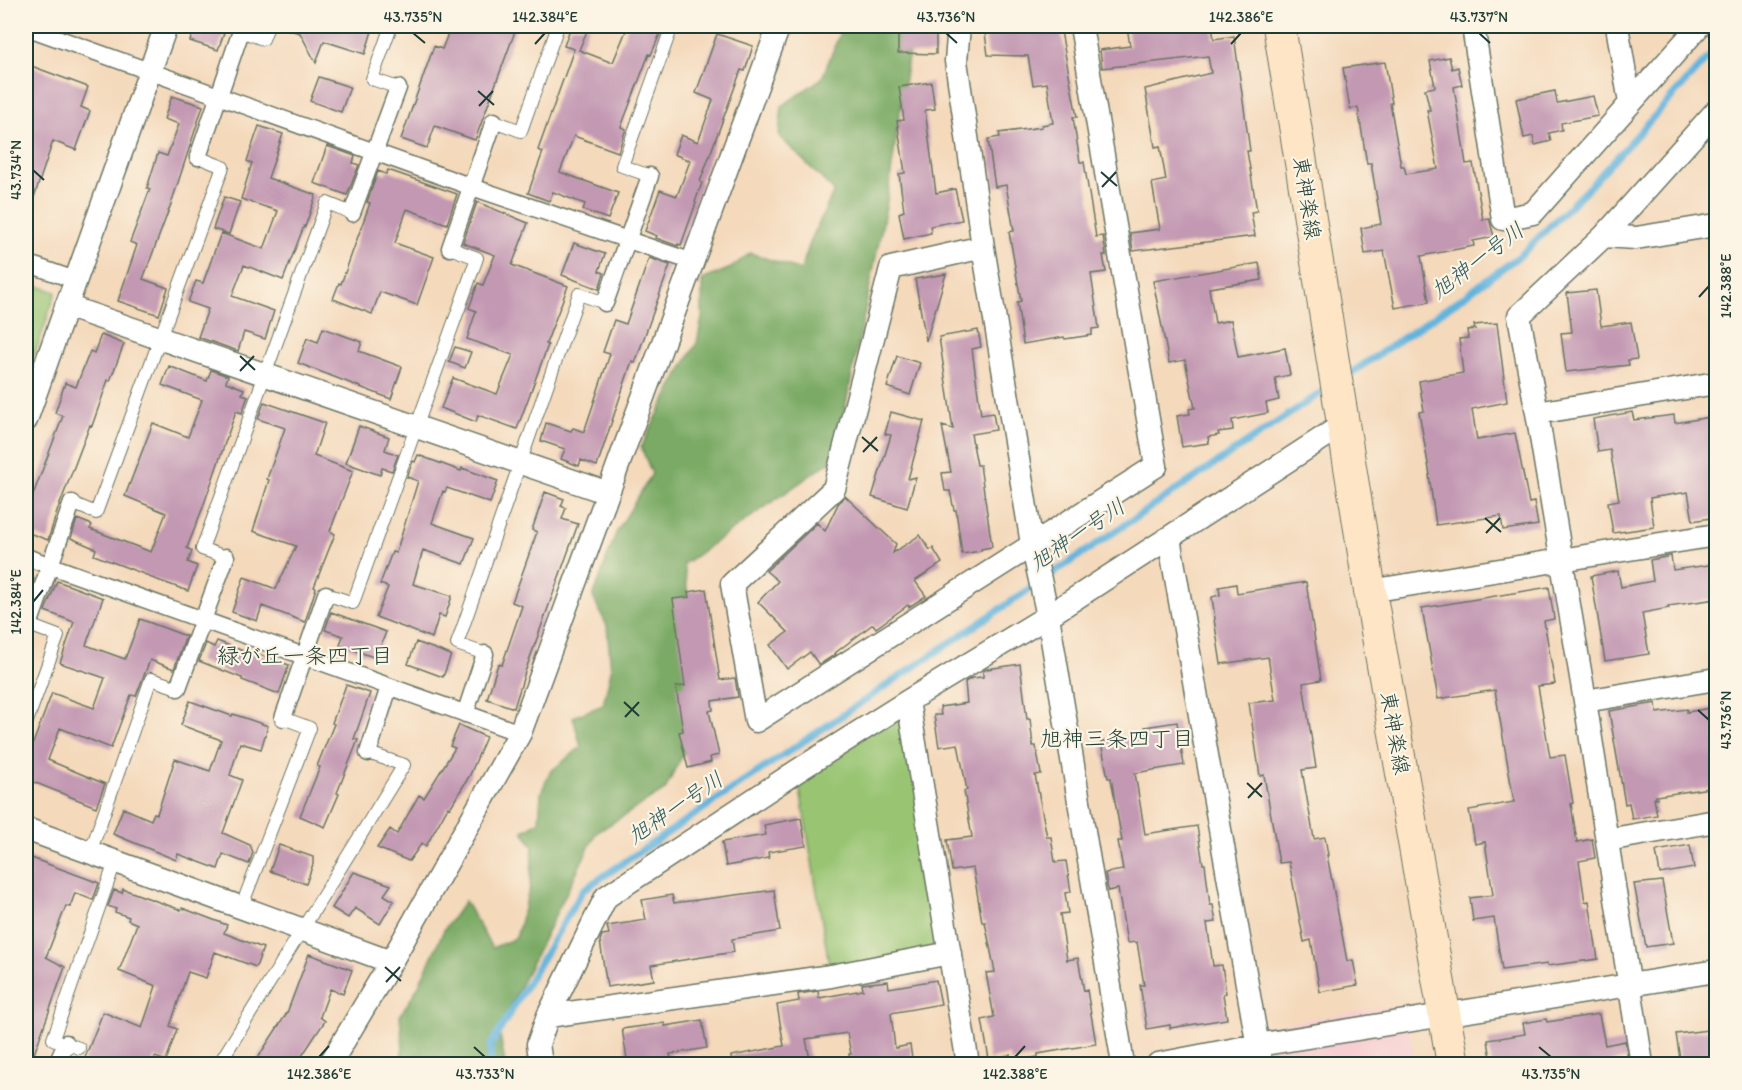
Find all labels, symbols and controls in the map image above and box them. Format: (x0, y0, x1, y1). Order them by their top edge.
text: 43.735°N (384, 8, 442, 26)
text: 142.384°E (512, 8, 578, 26)
text: 43.736°N (917, 8, 975, 26)
text: 142.386°E (1209, 8, 1273, 26)
text: 43.737°N (1450, 8, 1508, 26)
text: 43.734°N (7, 140, 25, 200)
street label: 東神楽線 (1289, 154, 1326, 241)
water label: 旭神一号川 (1425, 217, 1529, 304)
text: 142.388°E (1717, 254, 1735, 318)
water label: 旭神一号川 (1024, 492, 1130, 576)
text: 142.384°E (7, 569, 25, 635)
district label: 緑が丘一条四丁目 (217, 642, 393, 669)
street label: 東神楽線 (1376, 689, 1415, 776)
text: 43.736°N (1717, 691, 1735, 749)
district label: 旭神三条四丁目 (1040, 725, 1194, 752)
water label: 旭神一号川 (622, 765, 728, 849)
text: 142.386°E (287, 1065, 351, 1083)
text: 43.733°N (455, 1065, 515, 1083)
text: 142.388°E (983, 1065, 1047, 1083)
text: 43.735°N (1522, 1065, 1580, 1083)

